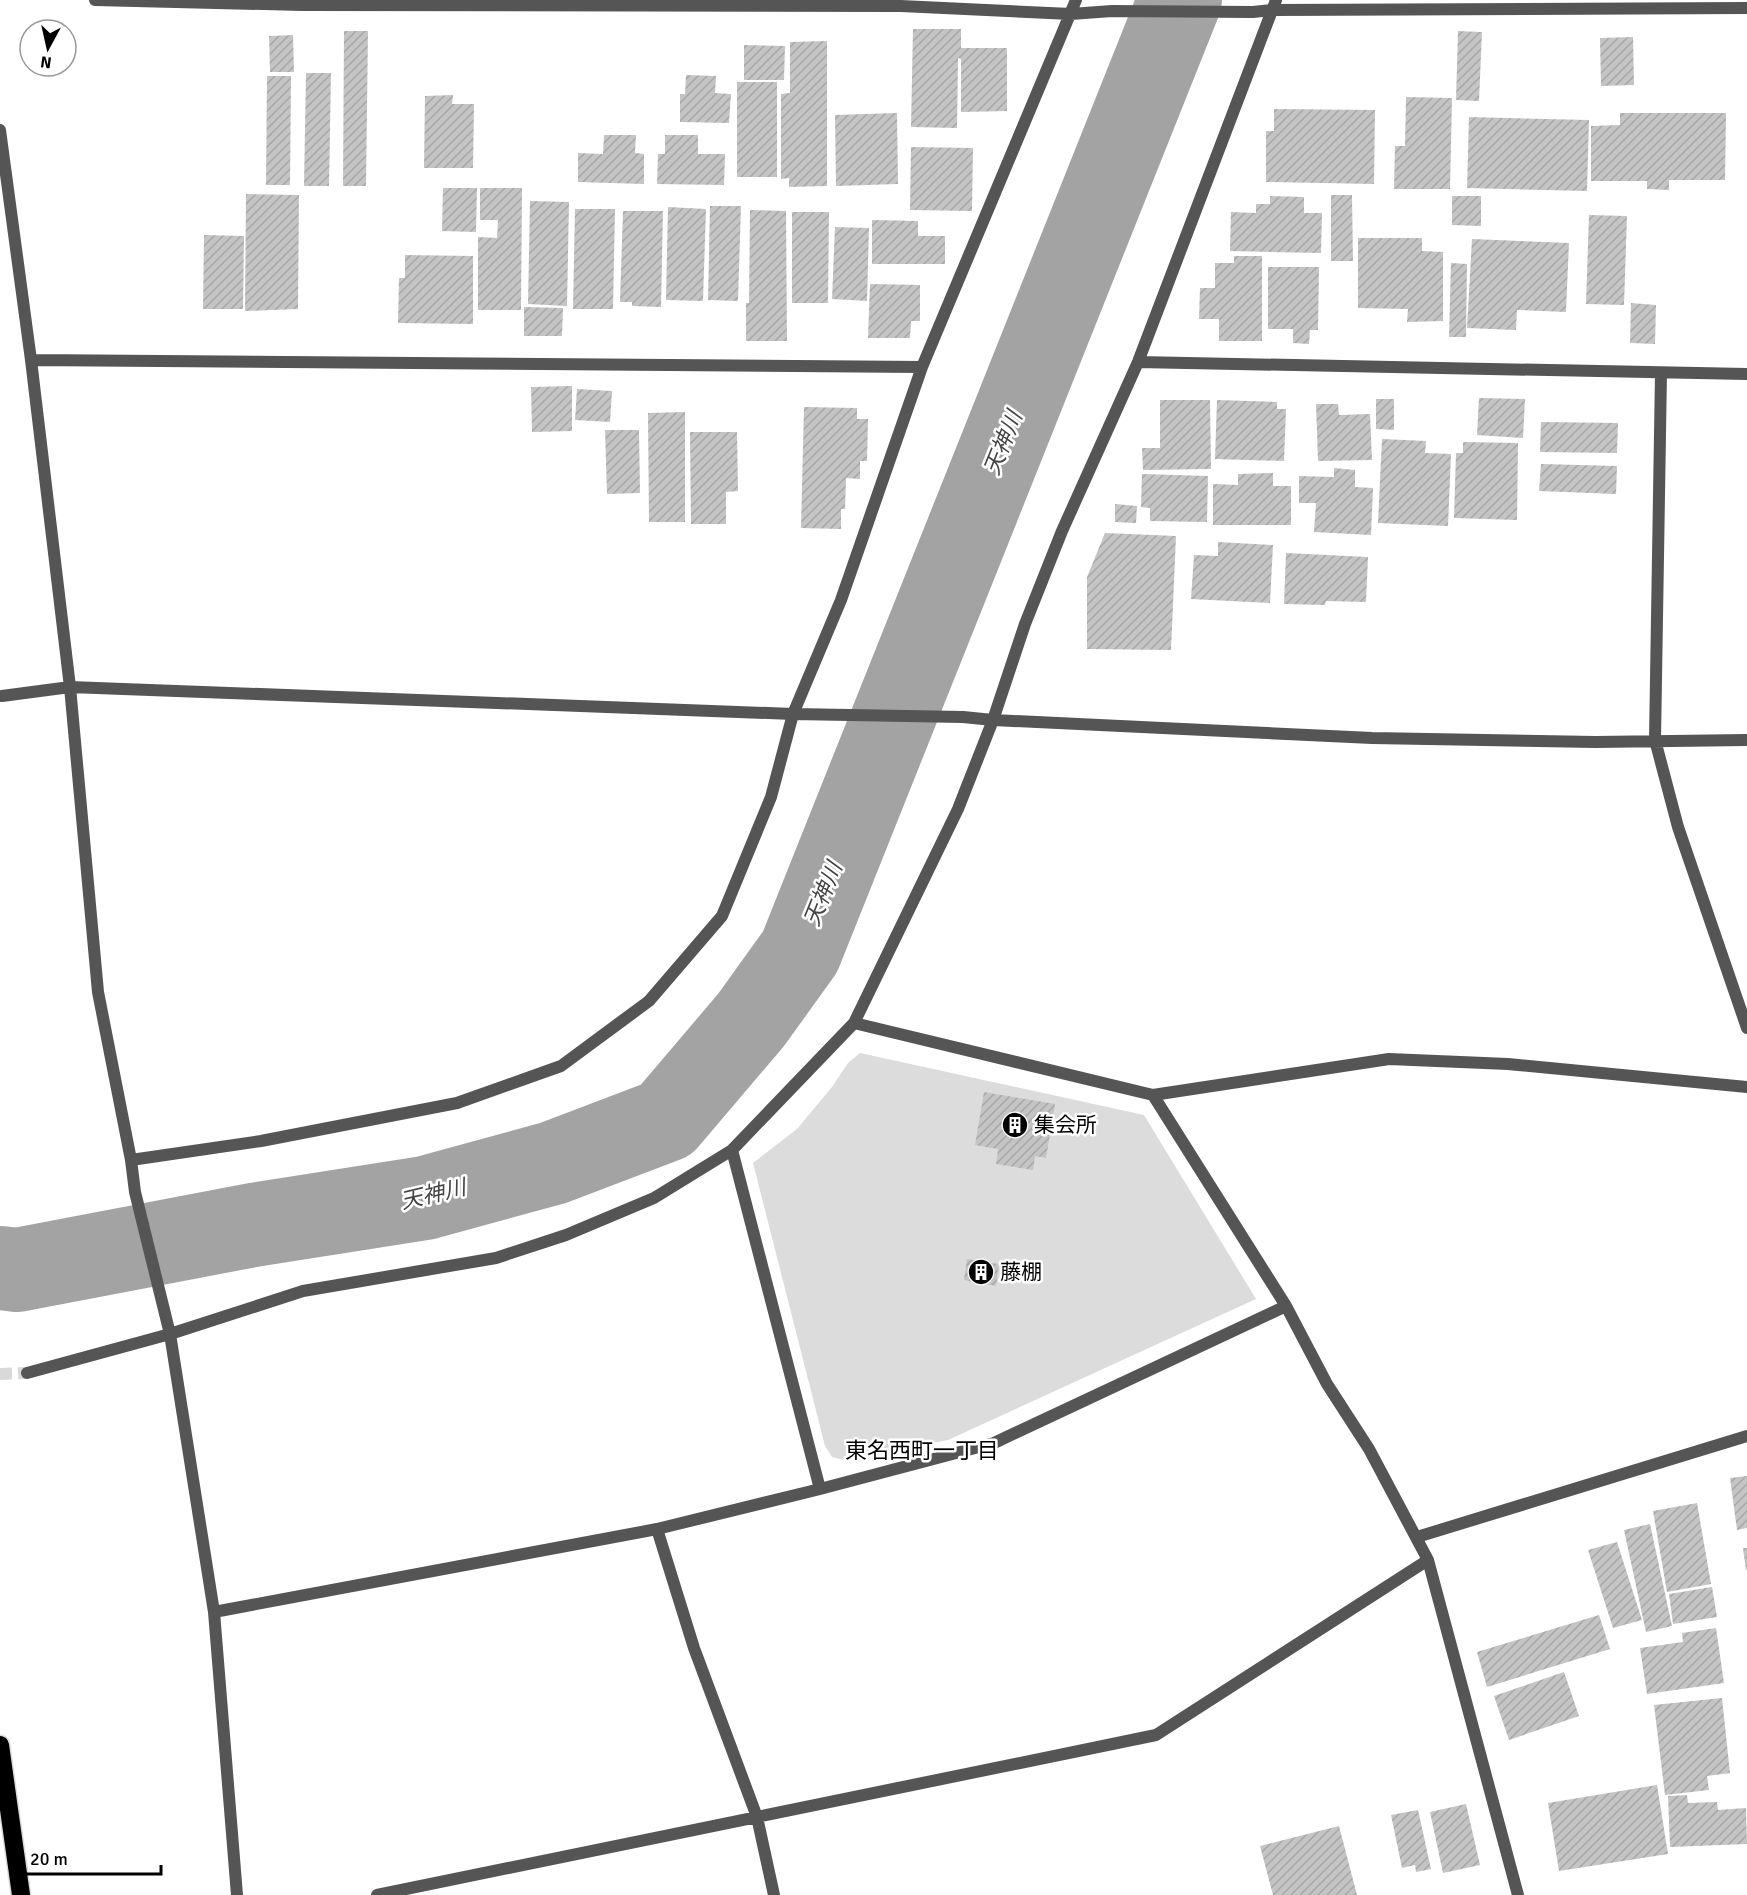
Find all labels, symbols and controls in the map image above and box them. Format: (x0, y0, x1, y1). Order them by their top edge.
north arrow (18, 18, 78, 78)
text: N (39, 51, 53, 73)
water label: 天神川 (978, 405, 1029, 479)
water label: 天神川 (798, 856, 849, 930)
building icon: 集会所 (1000, 1110, 1030, 1140)
place label: 集会所 (1034, 1112, 1097, 1138)
water label: 天神川 (398, 1173, 470, 1215)
building icon: 藤棚 (966, 1257, 996, 1287)
place label: 藤棚 (1000, 1259, 1042, 1285)
district label: 東名西町一丁目 (845, 1437, 999, 1464)
scale bar (21, 1838, 160, 1876)
text: 20 m (30, 1848, 68, 1870)

